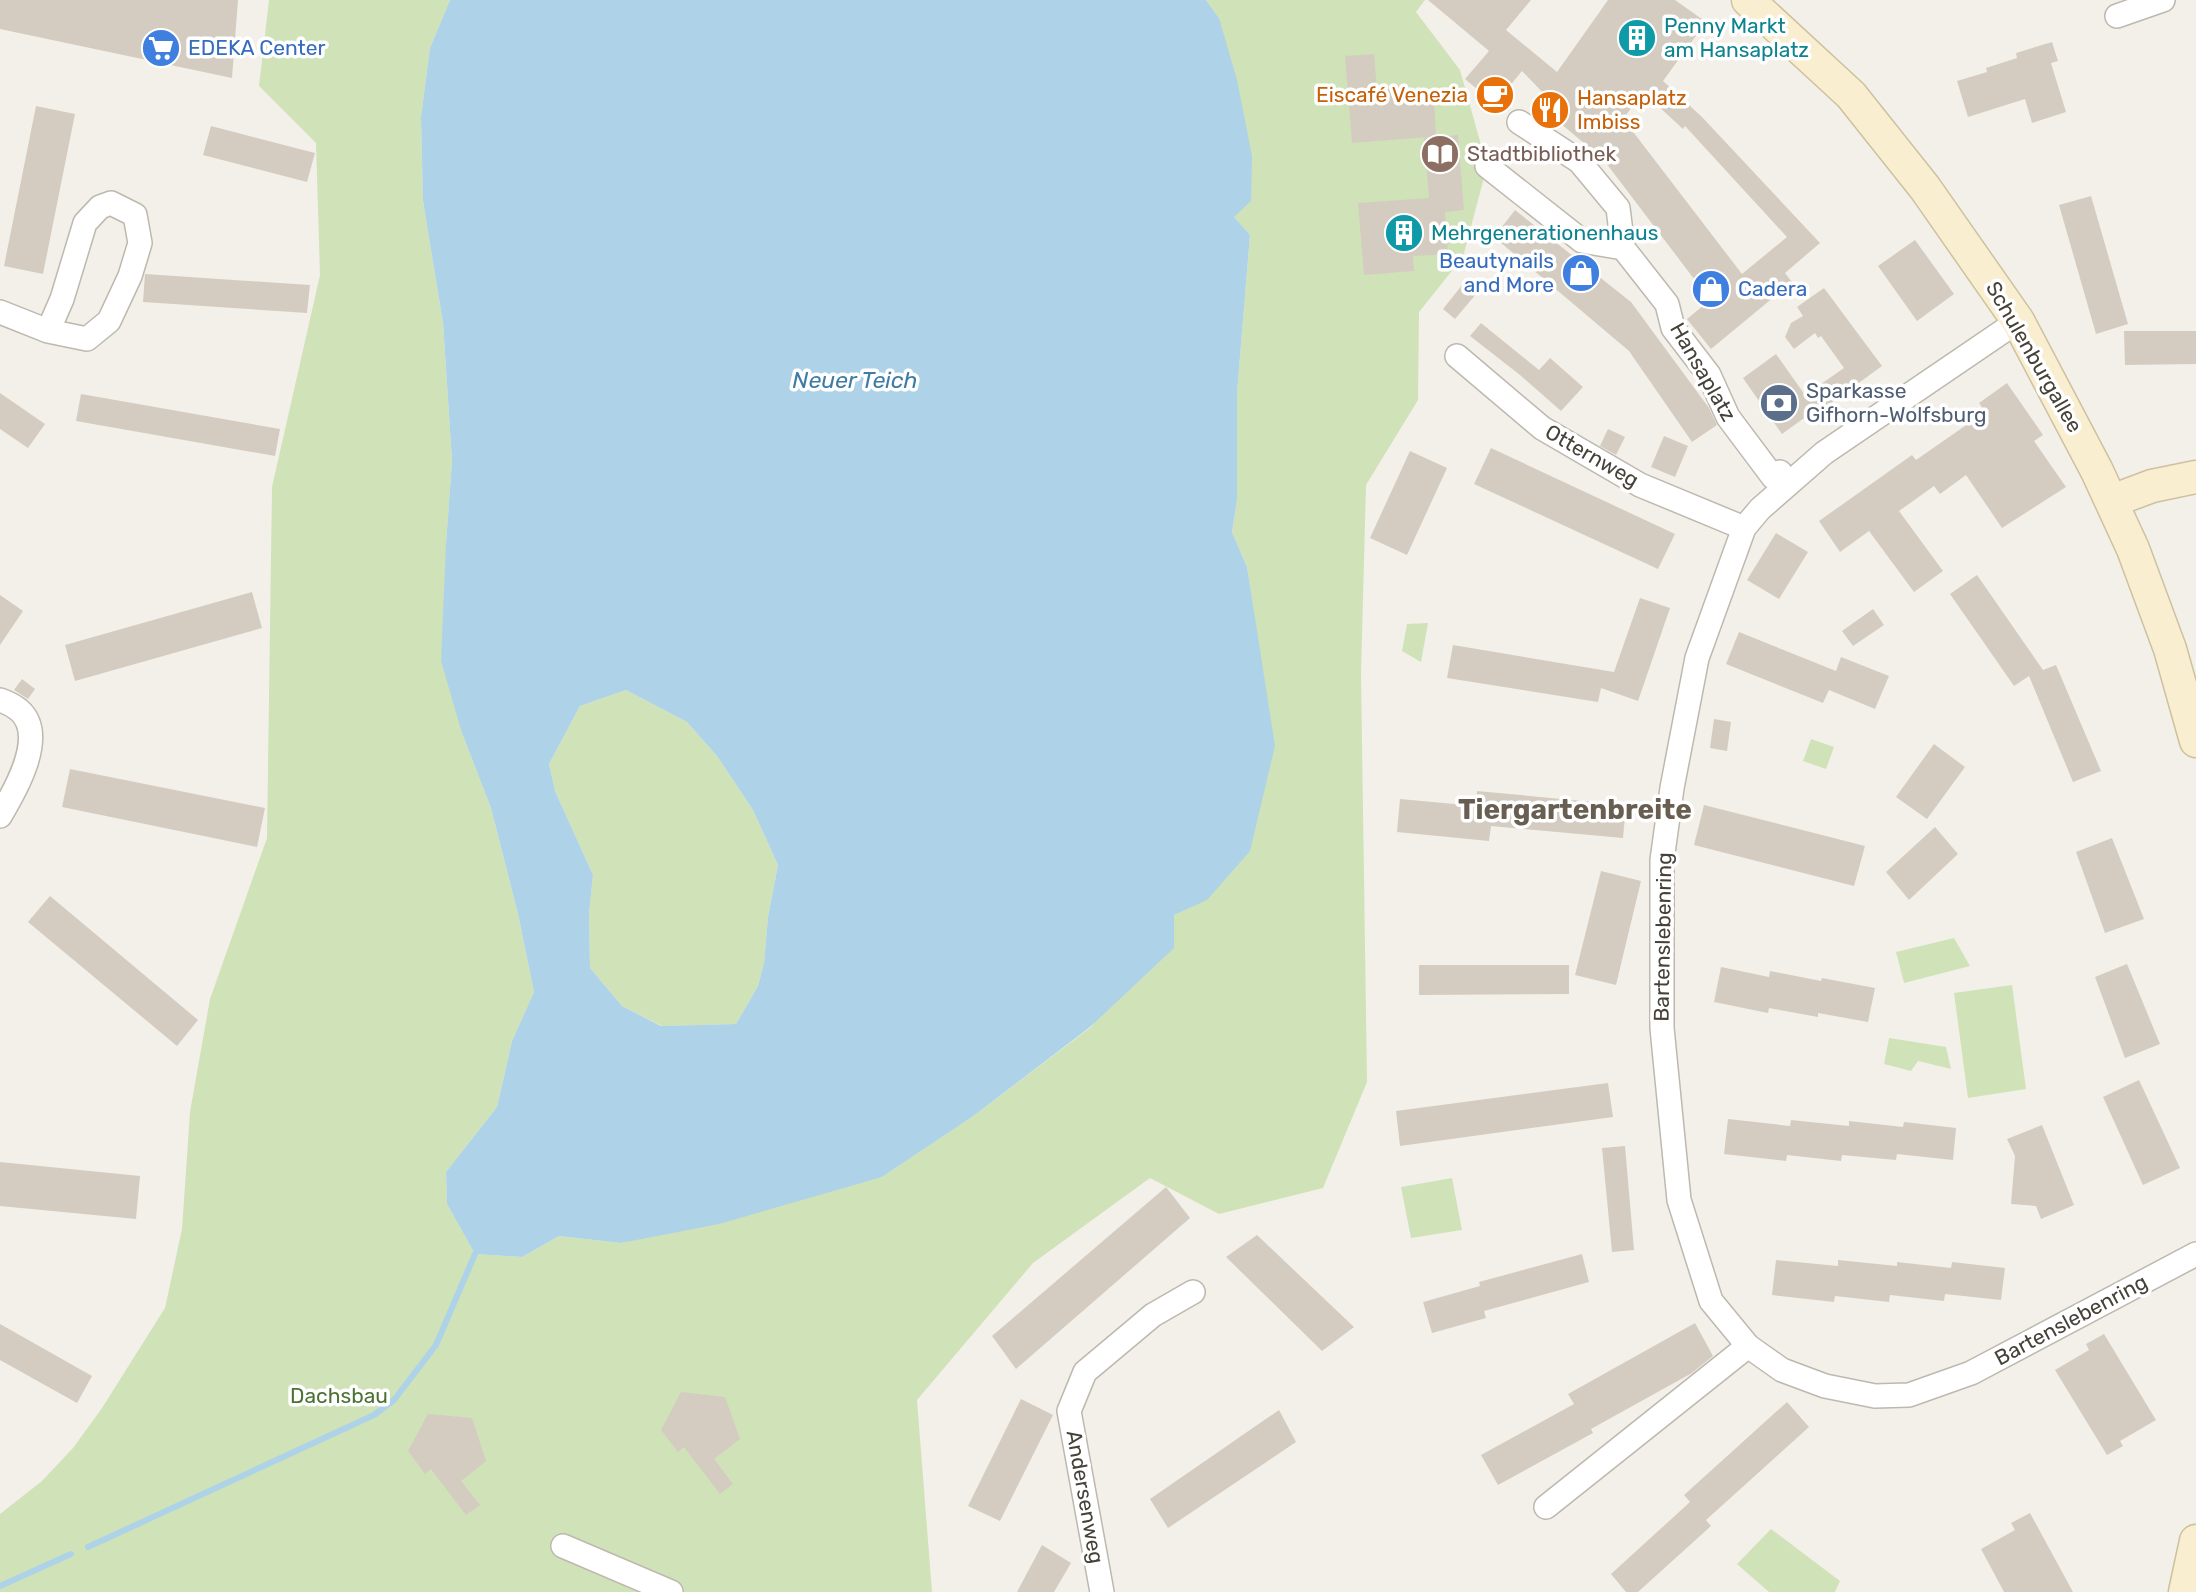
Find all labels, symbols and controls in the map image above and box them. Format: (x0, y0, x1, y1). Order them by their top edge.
place label: Penny Markt am Hansaplatz (1664, 13, 1809, 62)
building icon: Penny Markt am Hansaplatz (1616, 17, 1658, 59)
supermarket icon: EDEKA Center (140, 27, 182, 69)
place label: EDEKA Center (188, 35, 325, 60)
cafe icon: Eiscafé Venezia (1474, 74, 1516, 116)
place label: Eiscafé Venezia (1316, 82, 1468, 107)
place label: Hansaplatz Imbiss (1577, 85, 1687, 134)
restaurant icon: Hansaplatz Imbiss (1529, 89, 1571, 131)
library icon: Stadtbibliothek (1419, 133, 1461, 175)
place label: Stadtbibliothek (1467, 141, 1617, 166)
building icon: Mehrgenerationenhaus (1383, 212, 1425, 254)
place label: Mehrgenerationenhaus (1431, 220, 1658, 245)
place label: Beautynails and More (1439, 248, 1554, 297)
shop icon: Beautynails and More (1560, 252, 1602, 294)
shop icon: Cadera (1690, 268, 1732, 310)
place label: Cadera (1738, 276, 1807, 301)
street label: Schulenburgallee (1981, 277, 2088, 437)
street label: Hansaplatz (1665, 318, 1742, 425)
water label: Neuer Teich (792, 366, 918, 394)
place label: Sparkasse Gifhorn-Wolfsburg (1806, 378, 1987, 427)
bank icon: Sparkasse Gifhorn-Wolfsburg (1758, 382, 1800, 424)
street label: Otternweg (1541, 419, 1643, 492)
district label: Tiergartenbreite (1458, 793, 1692, 826)
street label: Bartenslebenring (1649, 852, 1676, 1022)
street label: Bartenslebenring (1990, 1269, 2151, 1370)
park label: Dachsbau (290, 1383, 388, 1408)
street label: Andersenweg (1061, 1428, 1110, 1566)

